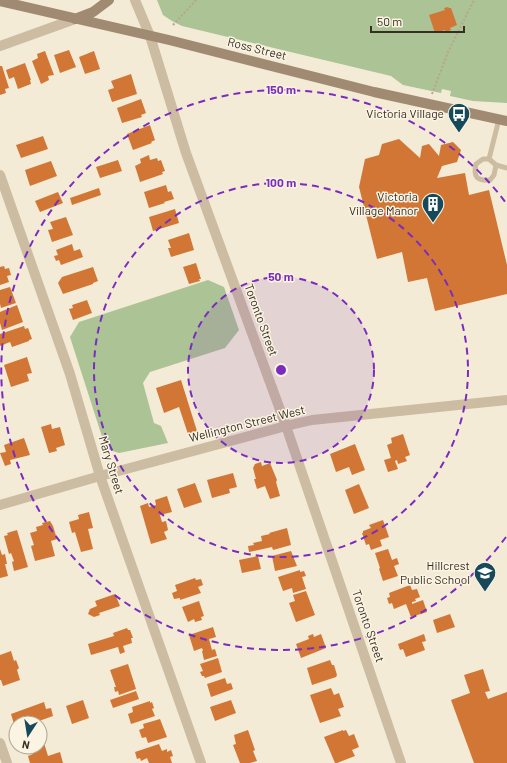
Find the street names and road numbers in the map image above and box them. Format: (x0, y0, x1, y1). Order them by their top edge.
street label: Ross Street (226, 34, 288, 62)
street label: Toronto Street (242, 282, 281, 358)
street label: Wellington Street West (187, 402, 306, 444)
street label: Mary Street (96, 434, 127, 495)
street label: Toronto Street (350, 588, 388, 664)

